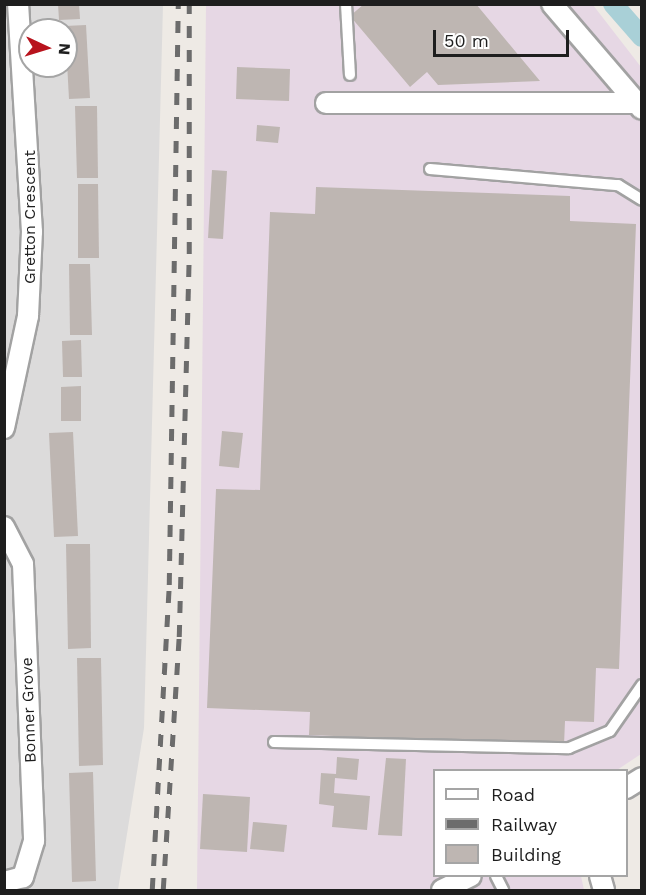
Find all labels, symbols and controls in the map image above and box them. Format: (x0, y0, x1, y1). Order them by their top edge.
north arrow (18, 18, 78, 78)
scale bar (436, 18, 572, 56)
text: 50 m (444, 30, 489, 51)
text: N (55, 43, 74, 56)
street label: Gretton Crescent (20, 150, 40, 284)
street label: Bonner Grove (18, 657, 40, 763)
legend (433, 769, 628, 877)
text: Road (491, 784, 535, 805)
text: Railway (491, 814, 557, 835)
text: Building (491, 844, 561, 865)

